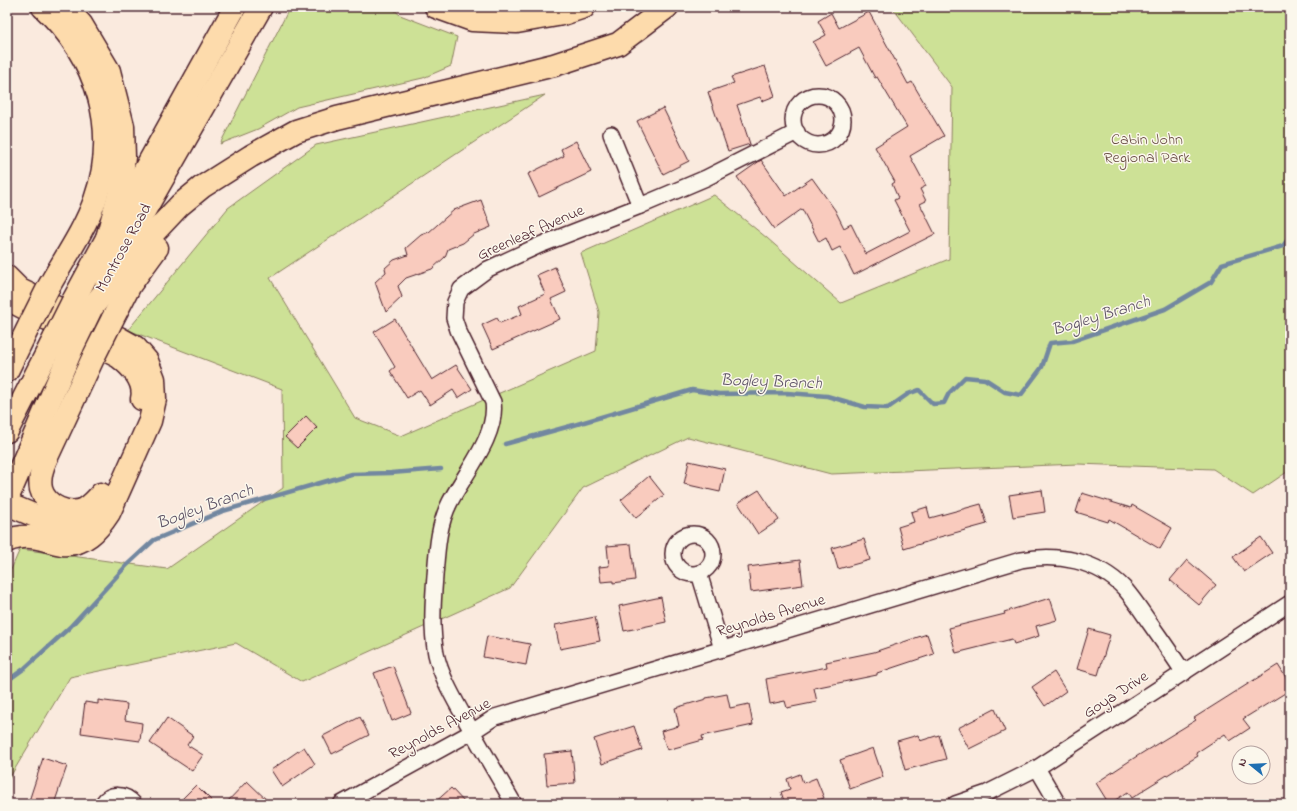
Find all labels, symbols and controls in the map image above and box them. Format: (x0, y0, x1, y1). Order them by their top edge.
park label: Cabin John Regional Park (1104, 128, 1191, 170)
street label: Greenleaf Avenue (474, 198, 589, 267)
street label: Montrose Road (90, 199, 158, 297)
water label: Bogley Branch (1049, 289, 1154, 344)
water label: Bogley Branch (720, 368, 823, 397)
water label: Bogley Branch (153, 478, 258, 537)
street label: Reynolds Avenue (714, 588, 829, 644)
street label: Goya Drive (1079, 665, 1154, 725)
street label: Reynolds Avenue (385, 692, 496, 766)
north arrow (1231, 745, 1271, 785)
text: N (1234, 756, 1251, 768)

